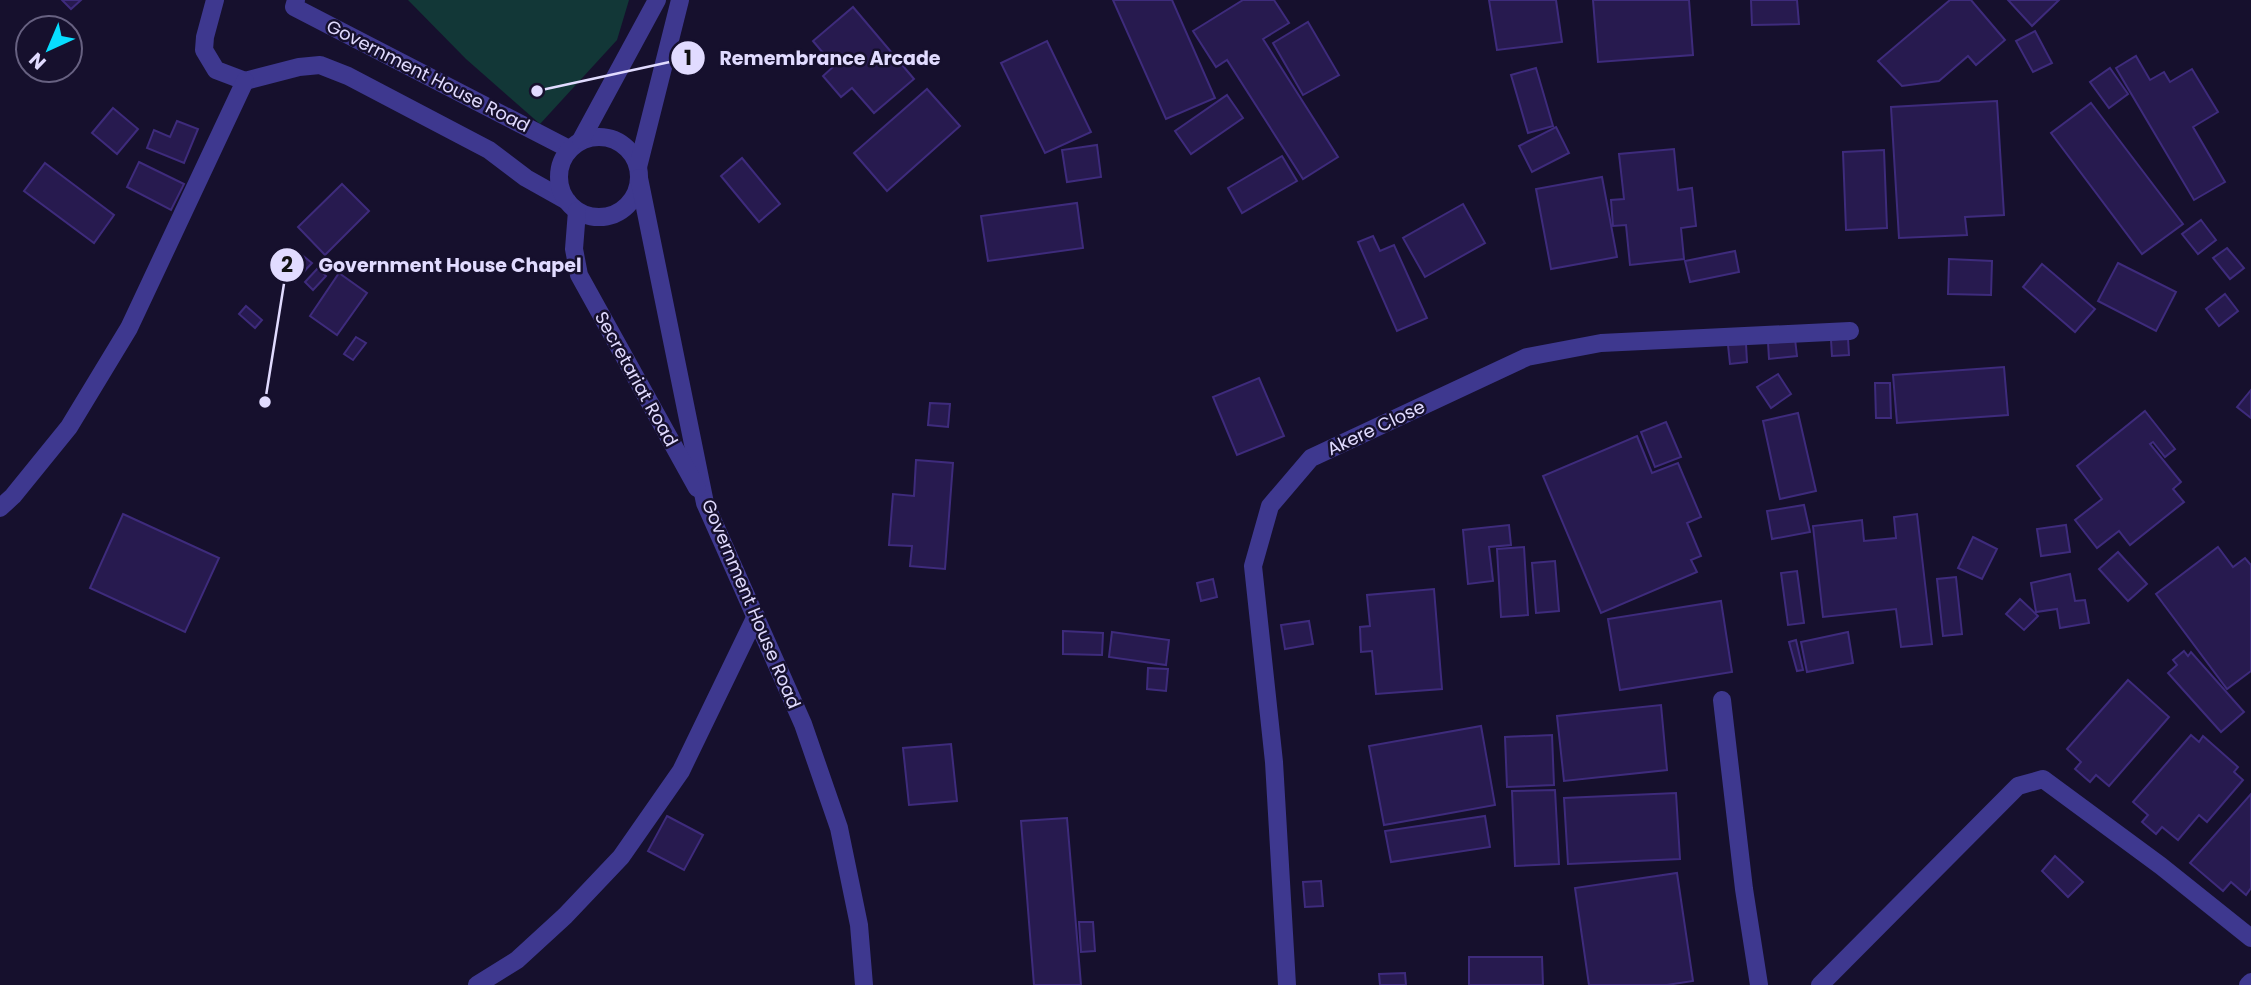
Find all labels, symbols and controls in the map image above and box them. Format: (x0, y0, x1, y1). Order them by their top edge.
street label: Government House Road (322, 13, 534, 138)
north arrow (14, 14, 84, 84)
callout: Remembrance Arcade (670, 38, 955, 78)
text: 1 (684, 43, 692, 72)
text: Remembrance Arcade (719, 45, 941, 72)
text: N (23, 46, 52, 76)
callout: Government House Chapel (270, 245, 596, 285)
text: 2 (281, 250, 293, 279)
text: Government House Chapel (318, 252, 582, 279)
street label: Secretariat Road (589, 307, 684, 451)
street label: Akere Close (1323, 394, 1429, 461)
street label: Government House Road (696, 495, 807, 712)

